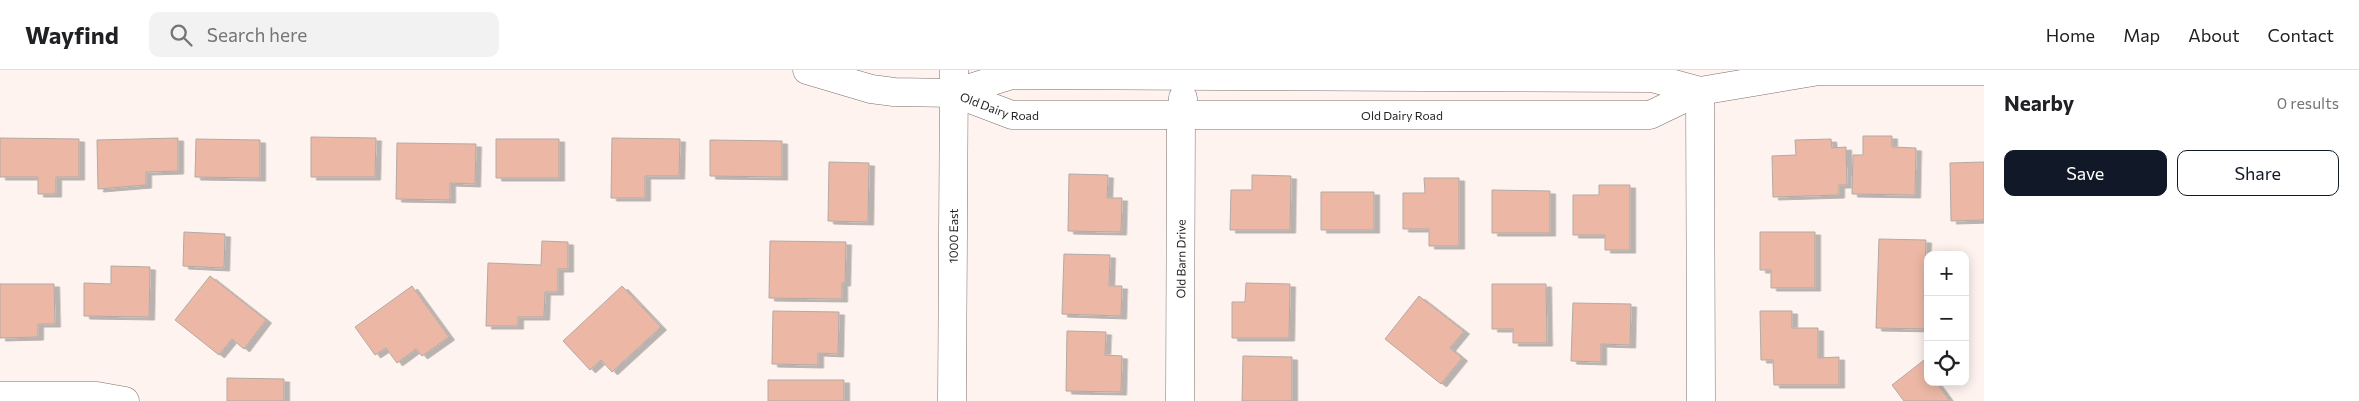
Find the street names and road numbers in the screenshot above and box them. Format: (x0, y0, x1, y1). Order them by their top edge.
street label: Old Dairy Road (958, 89, 1039, 122)
street label: Old Dairy Road (1361, 108, 1443, 122)
street label: 1000 East (946, 209, 960, 263)
street label: Old Barn Drive (1173, 219, 1188, 299)

